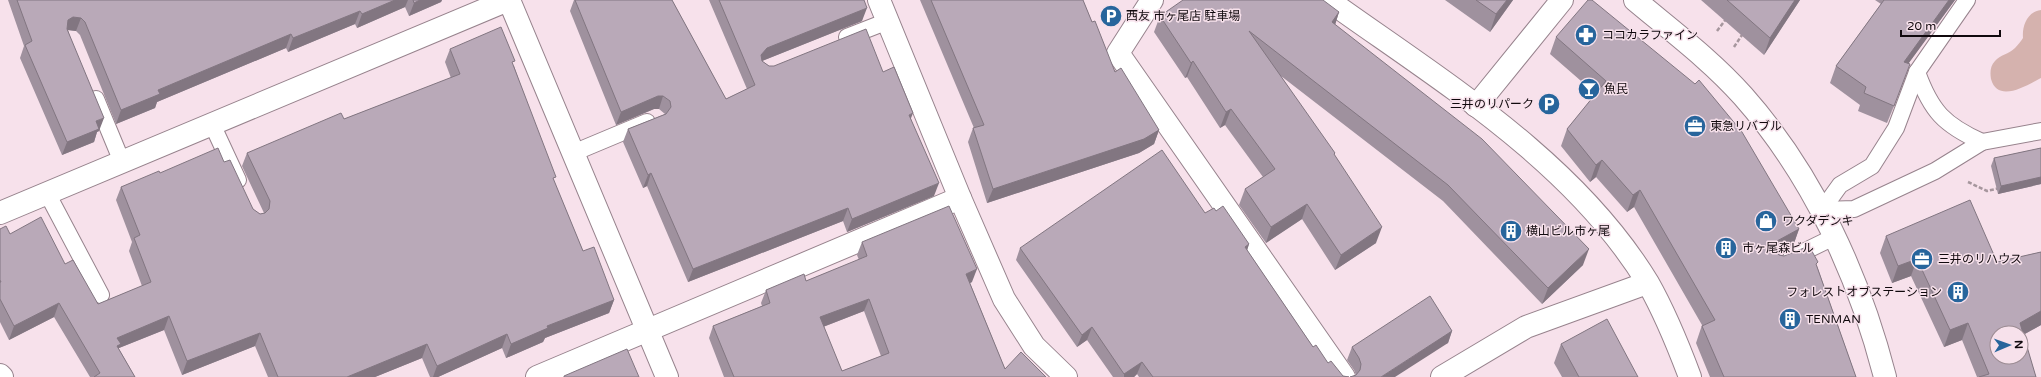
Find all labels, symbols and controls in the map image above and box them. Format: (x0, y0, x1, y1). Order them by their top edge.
parking icon: 西友 市ヶ尾店 駐車場 (1098, 3, 1124, 29)
place label: 西友 市ヶ尾店 駐車場 (1126, 9, 1240, 23)
scale bar (1901, 12, 2000, 38)
text: 20 m (1907, 19, 1936, 33)
pharmacy icon: ココカラファイン (1573, 22, 1599, 48)
place label: ココカラファイン (1602, 28, 1698, 42)
bar icon: 魚民 (1576, 76, 1602, 102)
place label: 魚民 (1604, 82, 1628, 96)
parking icon: 三井のリパーク (1536, 91, 1562, 117)
place label: 三井のリパーク (1450, 97, 1534, 111)
office icon: 東急リバブル (1682, 113, 1708, 139)
place label: 東急リバブル (1710, 119, 1782, 133)
shop icon: ワクダデンキ (1753, 208, 1779, 234)
place label: ワクダデンキ (1782, 214, 1854, 228)
building icon: 横山ビル市ヶ尾 (1498, 218, 1524, 244)
place label: 横山ビル市ヶ尾 (1526, 224, 1610, 238)
building icon: 市ヶ尾森ビル (1713, 235, 1739, 261)
place label: 市ヶ尾森ビル (1742, 241, 1814, 255)
office icon: 三井のリハウス (1909, 246, 1935, 272)
place label: 三井のリハウス (1938, 252, 2022, 266)
building icon: フォレストオブステーション (1945, 279, 1971, 305)
place label: フォレストオブステーション (1786, 285, 1942, 299)
building icon: TENMAN (1777, 306, 1803, 332)
place label: TENMAN (1806, 312, 1861, 326)
north arrow (1989, 325, 2029, 365)
text: N (2012, 340, 2025, 349)

